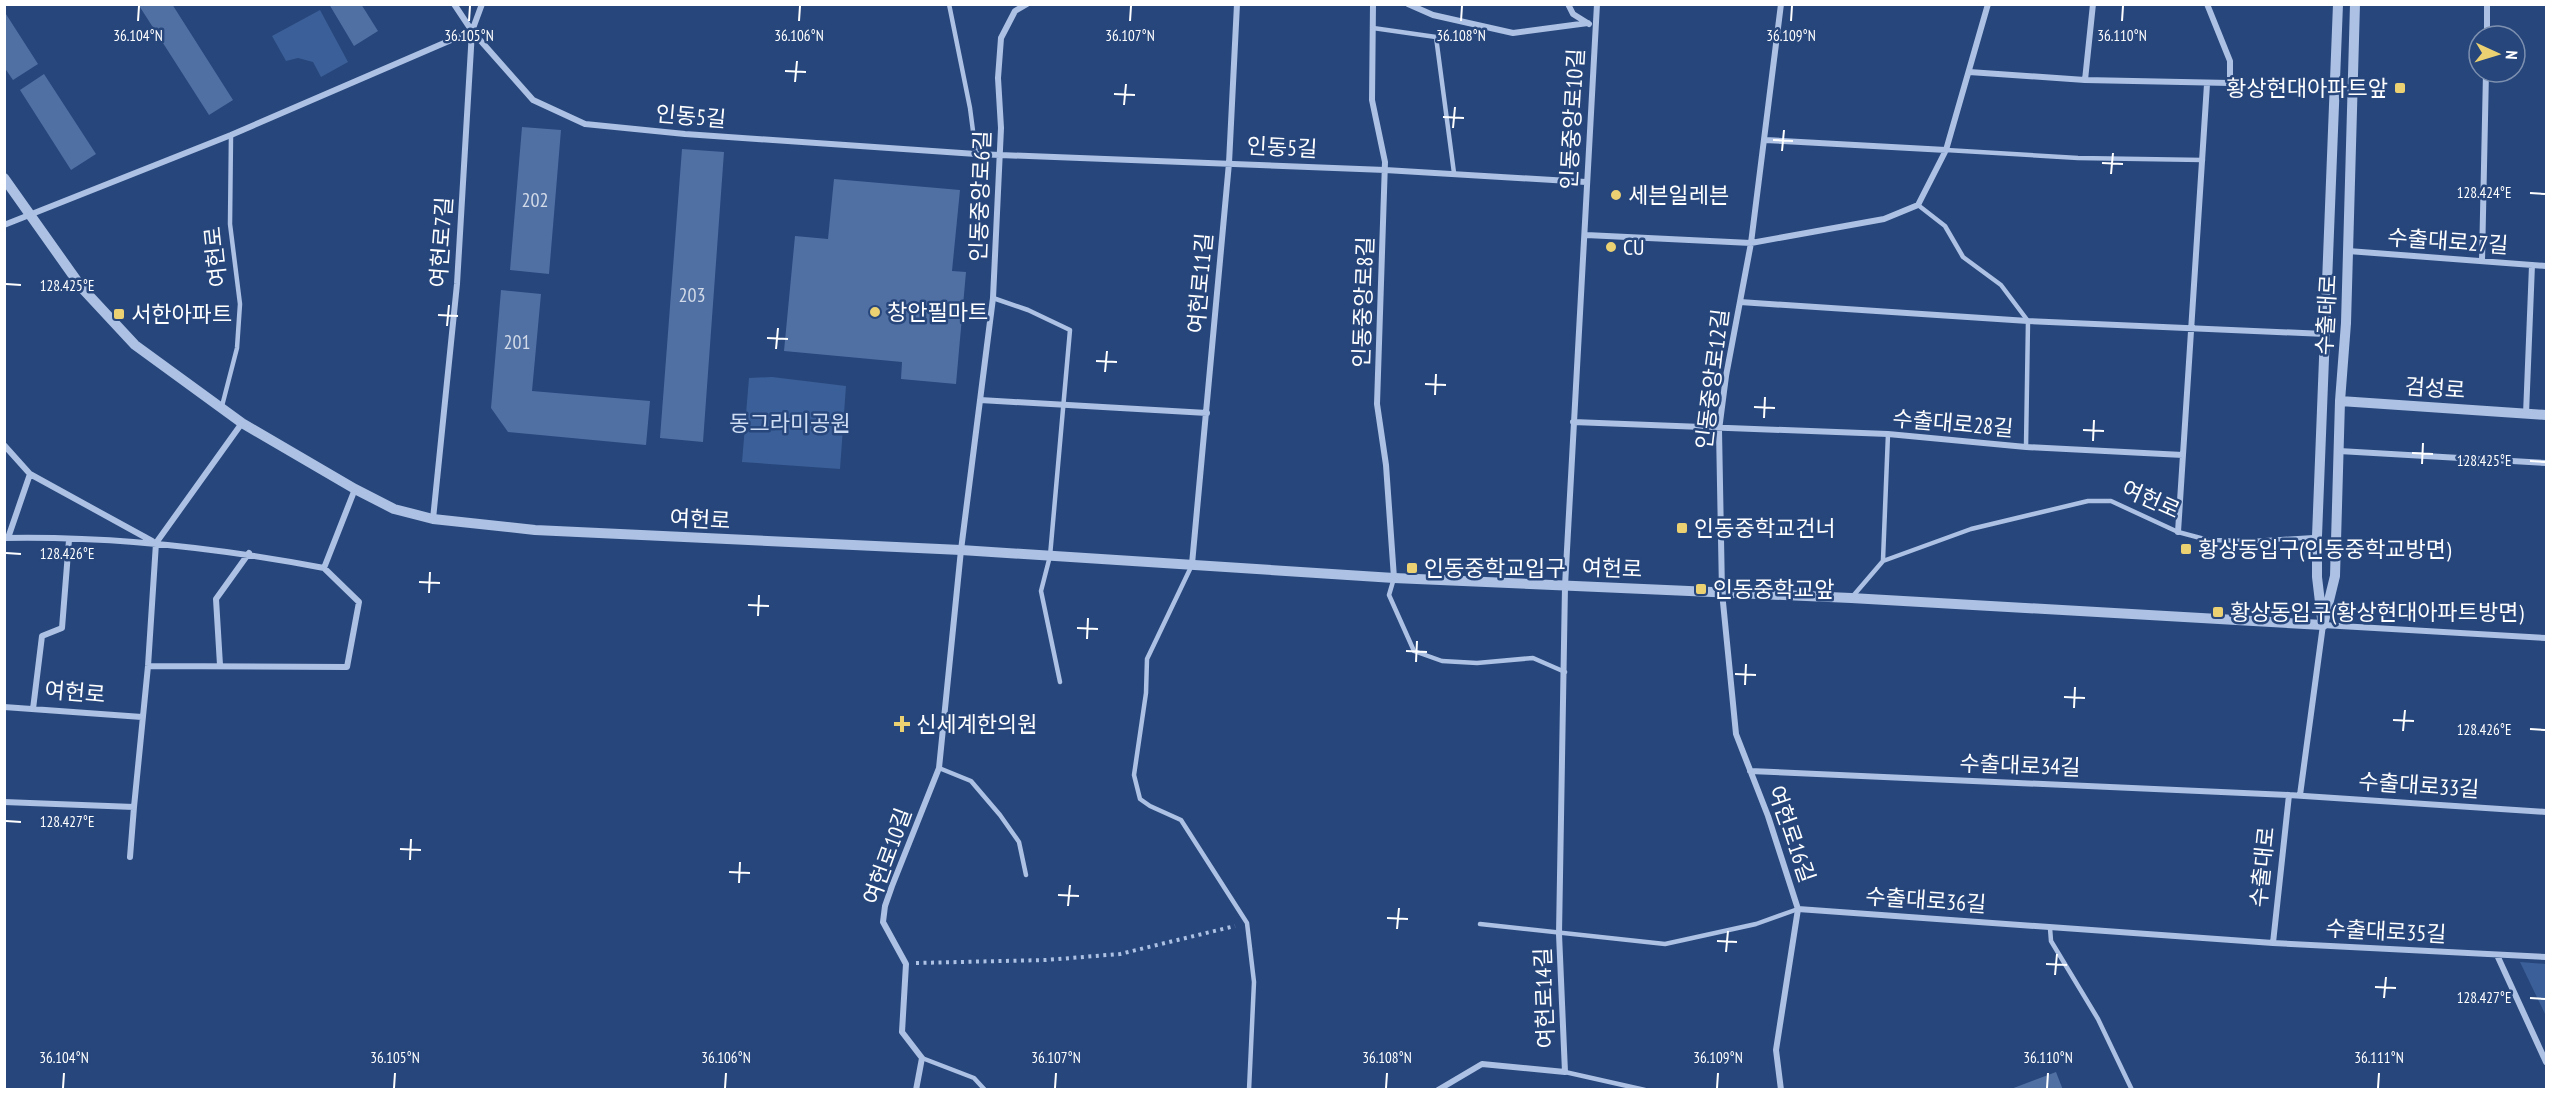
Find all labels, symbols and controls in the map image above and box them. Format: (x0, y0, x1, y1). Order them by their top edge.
north arrow (2467, 24, 2527, 84)
text: 36.104°N (113, 26, 163, 45)
text: 36.105°N (444, 26, 494, 45)
text: 36.106°N (774, 26, 824, 45)
text: 36.107°N (1105, 26, 1155, 45)
text: 36.108°N (1436, 26, 1486, 45)
text: 36.109°N (1766, 26, 1816, 45)
text: 36.110°N (2097, 26, 2147, 45)
street label: 인동중앙로10길 (1554, 48, 1590, 190)
text: N (2502, 50, 2522, 60)
place label: 황상현대아파트앞 (2226, 74, 2388, 102)
marker: 황상현대아파트앞 (2393, 81, 2407, 95)
street label: 인동5길 (655, 99, 727, 133)
street label: 인동중앙로6길 (964, 130, 996, 262)
street label: 인동5길 (1246, 131, 1318, 163)
place label: 세븐일레븐 (1628, 181, 1729, 209)
text: 128.424°E (2457, 183, 2511, 202)
house number: 202 (522, 187, 549, 213)
marker: 세븐일레븐 (1609, 188, 1623, 202)
street label: 여헌로7길 (424, 196, 458, 288)
street label: 수출대로27길 (2387, 223, 2509, 259)
street label: 여헌로 (198, 225, 232, 289)
street label: 여헌로11길 (1182, 232, 1218, 334)
place label: CU (1623, 233, 1645, 261)
street label: 인동중앙로8길 (1347, 236, 1379, 368)
marker: CU (1604, 240, 1618, 254)
street label: 수출대로 (2310, 274, 2342, 356)
text: 128.425°E (40, 276, 94, 295)
house number: 203 (679, 282, 706, 308)
place label: 창안필마트 (887, 298, 988, 326)
place label: 서한아파트 (131, 300, 232, 328)
marker: 창안필마트 (868, 305, 882, 319)
marker: 서한아파트 (112, 307, 126, 321)
street label: 인동중앙로12길 (1689, 307, 1735, 451)
house number: 201 (504, 329, 531, 355)
street label: 검성로 (2404, 372, 2466, 404)
street label: 수출대로28길 (1892, 404, 2014, 442)
park label: 동그라미공원 (729, 409, 851, 437)
text: 128.425°E (2457, 451, 2511, 470)
street label: 여헌로 (2118, 474, 2184, 524)
street label: 여헌로 (669, 503, 731, 535)
place label: 인동중학교건너 (1694, 514, 1836, 542)
marker: 인동중학교건너 (1675, 521, 1689, 535)
place label: 황상동입구(인동중학교방면) (2198, 535, 2452, 563)
marker: 황상동입구(인동중학교방면) (2179, 542, 2193, 556)
text: 128.426°E (40, 544, 94, 563)
street label: 여헌로 (1581, 553, 1643, 583)
place label: 인동중학교입구 (1424, 554, 1566, 582)
marker: 인동중학교입구 (1405, 561, 1419, 575)
place label: 인동중학교앞 (1713, 575, 1834, 603)
marker: 인동중학교앞 (1694, 582, 1708, 596)
place label: 황상동입구(황상현대아파트방면) (2230, 598, 2524, 626)
marker: 황상동입구(황상현대아파트방면) (2211, 605, 2225, 619)
street label: 여헌로 (44, 675, 106, 709)
place label: 신세계한의원 (916, 710, 1037, 738)
marker: 신세계한의원 (893, 715, 911, 733)
text: 128.426°E (2457, 720, 2511, 739)
street label: 수출대로34길 (1959, 749, 2081, 781)
street label: 수출대로33길 (2358, 767, 2480, 803)
street label: 여헌로16길 (1762, 782, 1822, 886)
street label: 여헌로10길 (857, 804, 917, 908)
text: 128.427°E (40, 812, 94, 831)
street label: 수출대로 (2244, 825, 2280, 909)
street label: 수출대로36길 (1865, 882, 1987, 918)
street label: 수출대로35길 (2325, 914, 2447, 948)
street label: 여헌로14길 (1528, 947, 1560, 1049)
text: 128.427°E (2457, 988, 2511, 1007)
text: 36.104°N (39, 1048, 89, 1067)
text: 36.105°N (370, 1048, 420, 1067)
text: 36.106°N (701, 1048, 751, 1067)
text: 36.107°N (1031, 1048, 1081, 1067)
text: 36.108°N (1362, 1048, 1412, 1067)
text: 36.109°N (1693, 1048, 1743, 1067)
text: 36.110°N (2023, 1048, 2073, 1067)
text: 36.111°N (2354, 1048, 2404, 1067)

